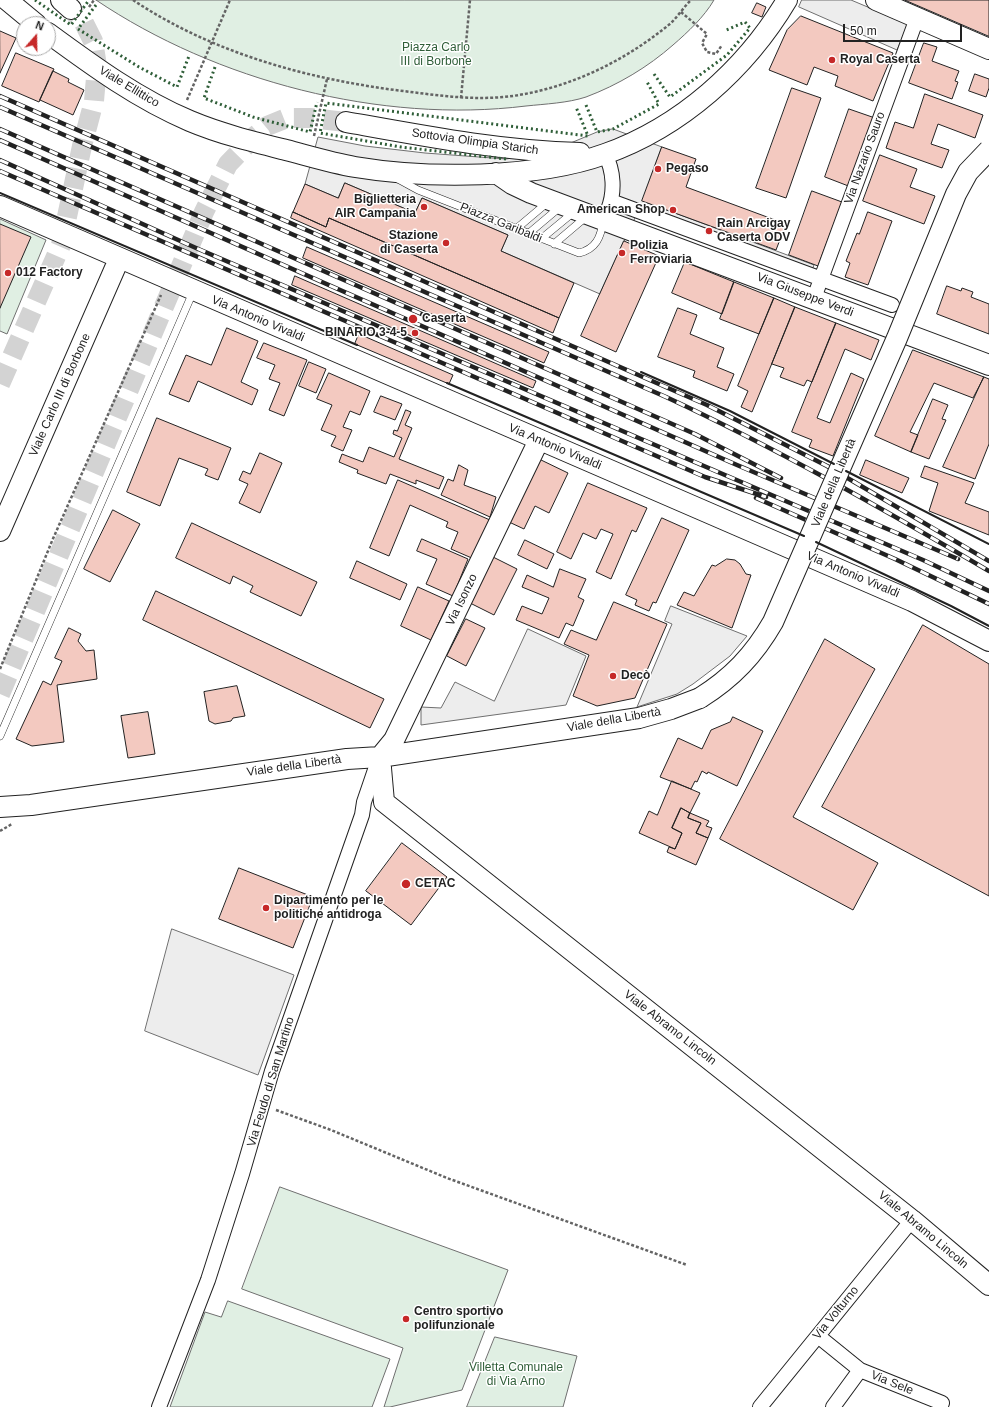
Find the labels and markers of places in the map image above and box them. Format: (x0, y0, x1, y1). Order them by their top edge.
place label: Royal Caserta (840, 53, 920, 67)
marker: Royal Caserta (827, 55, 837, 65)
place label: Pegaso (666, 162, 709, 176)
marker: Pegaso (653, 164, 663, 174)
place label: Biglietteria AIR Campania (335, 193, 416, 221)
marker: Biglietteria AIR Campania (419, 202, 429, 212)
place label: American Shop (577, 203, 665, 217)
marker: American Shop (668, 205, 678, 215)
place label: Rain Arcigay Caserta ODV (717, 217, 790, 245)
marker: Rain Arcigay Caserta ODV (704, 226, 714, 236)
place label: Stazione di Caserta (380, 229, 438, 257)
marker: Stazione di Caserta (441, 238, 451, 248)
place label: Polizia Ferroviaria (630, 239, 692, 267)
marker: Polizia Ferroviaria (617, 248, 627, 258)
place label: 012 Factory (16, 266, 83, 280)
marker: 012 Factory (3, 268, 13, 278)
place label: Caserta (422, 312, 466, 326)
marker: Caserta (407, 313, 419, 325)
place label: BINARIO 3-4-5 (325, 326, 407, 340)
marker: BINARIO 3-4-5 (410, 328, 420, 338)
place label: Decò (621, 669, 650, 683)
marker: Decò (608, 671, 618, 681)
place label: CETAC (415, 877, 455, 891)
marker: CETAC (400, 878, 412, 890)
place label: Dipartimento per le politiche antidroga (274, 894, 383, 922)
marker: Dipartimento per le politiche antidroga (261, 903, 271, 913)
place label: Centro sportivo polifunzionale (414, 1305, 503, 1333)
marker: Centro sportivo polifunzionale (401, 1314, 411, 1324)

